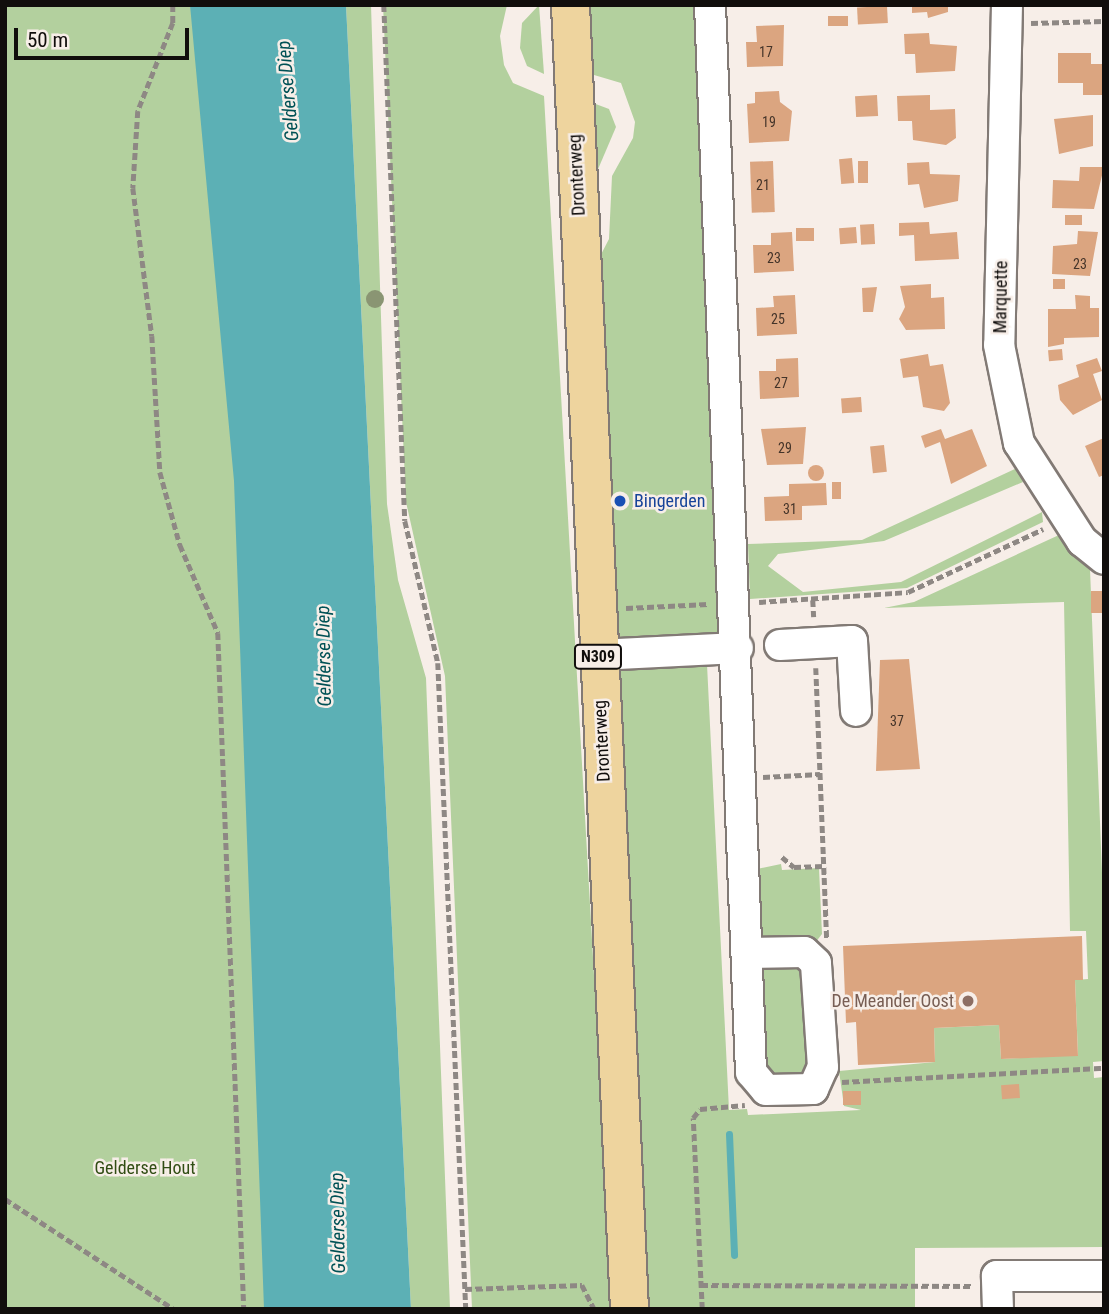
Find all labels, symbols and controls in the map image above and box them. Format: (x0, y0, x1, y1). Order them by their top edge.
scale bar (18, 14, 192, 58)
text: 50 m (27, 28, 68, 52)
water label: Gelderse Diep (272, 40, 304, 142)
house number: 17 (759, 44, 773, 60)
house number: 19 (762, 114, 776, 130)
street label: Dronterweg (564, 134, 590, 216)
house number: 21 (756, 177, 770, 193)
house number: 23 (767, 250, 781, 266)
house number: 23 (1073, 256, 1087, 272)
street label: Marquette (990, 260, 1012, 334)
house number: 25 (771, 311, 785, 327)
house number: 27 (774, 375, 788, 391)
house number: 29 (778, 440, 792, 456)
place label: Bingerden (634, 490, 705, 512)
marker: Bingerden (612, 493, 628, 509)
house number: 31 (783, 501, 797, 517)
water label: Gelderse Diep (312, 605, 336, 707)
road number: N309 (574, 644, 622, 670)
street label: Dronterweg (589, 700, 615, 782)
house number: 37 (890, 713, 904, 729)
place label: De Meander Oost (831, 990, 954, 1012)
marker: De Meander Oost (960, 993, 976, 1009)
park label: Gelderse Hout (94, 1157, 196, 1179)
water label: Gelderse Diep (326, 1172, 350, 1274)

